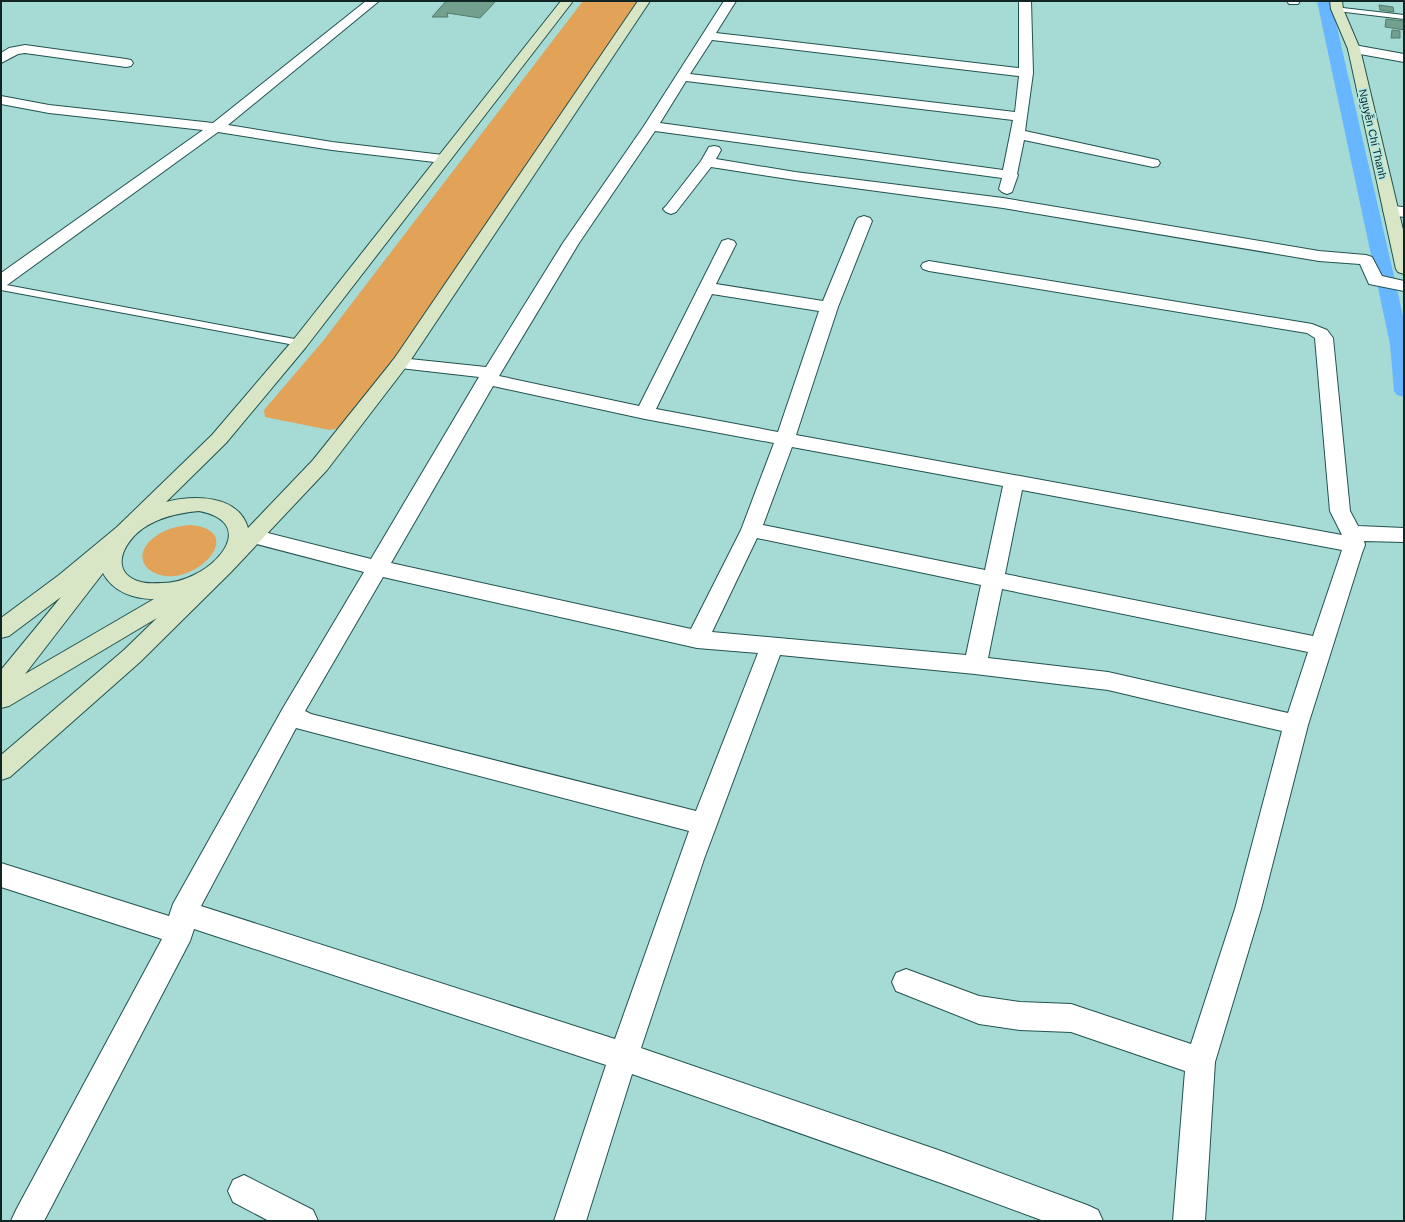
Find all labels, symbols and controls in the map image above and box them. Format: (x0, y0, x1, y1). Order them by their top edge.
street label: Nguyễn Chí Thanh (1357, 88, 1389, 180)

